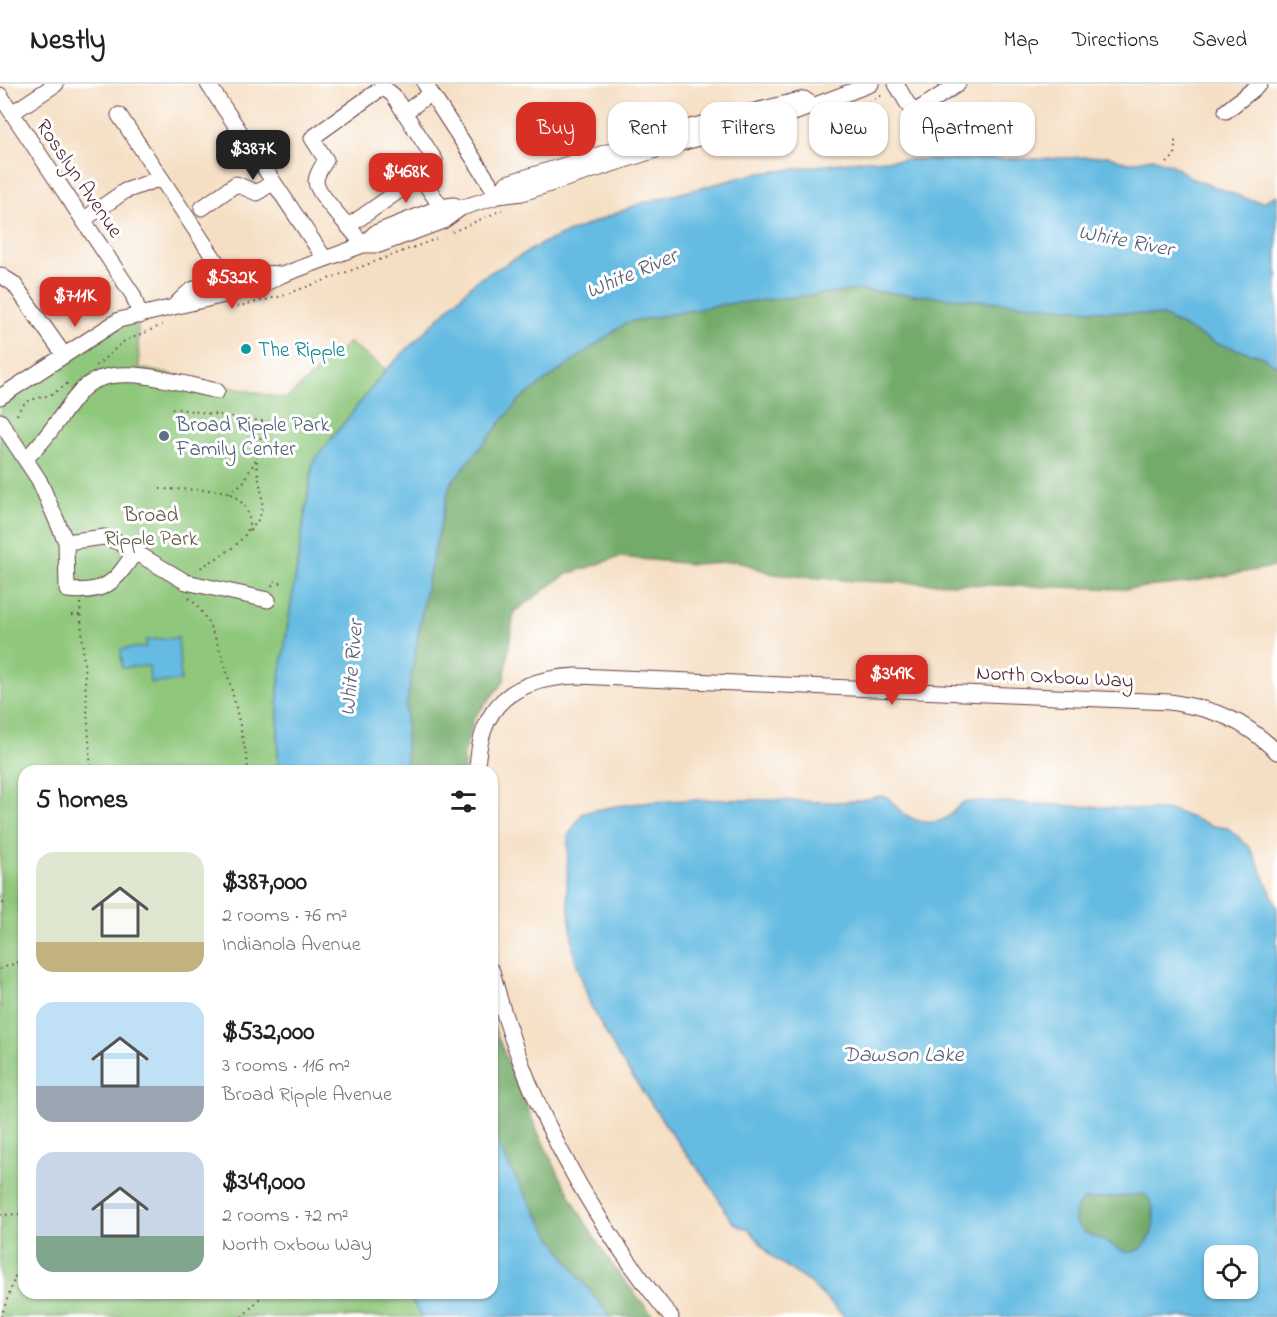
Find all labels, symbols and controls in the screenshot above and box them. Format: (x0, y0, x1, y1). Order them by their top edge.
text: Nestly (30, 21, 105, 62)
text: Map (1003, 26, 1039, 56)
text: Directions (1072, 26, 1159, 56)
text: Saved (1192, 26, 1247, 56)
chip: Buy (516, 102, 596, 156)
chip: Rent (608, 102, 688, 156)
chip: Filters (700, 102, 797, 156)
chip: New (809, 102, 888, 156)
chip: Apartment (900, 102, 1035, 156)
street label: Rosslyn Avenue (26, 114, 130, 246)
pin: $387K (211, 130, 295, 181)
text: $387K (230, 135, 276, 164)
pin: $468K (364, 153, 448, 204)
text: $468K (383, 158, 429, 187)
water label: White River (1075, 217, 1179, 267)
water label: White River (582, 240, 686, 308)
pin: $532K (190, 259, 274, 310)
text: $532K (206, 264, 258, 293)
pin: $711K (33, 277, 117, 328)
text: $711K (54, 282, 96, 311)
place label: The Ripple (258, 336, 346, 366)
marker: The Ripple (239, 342, 253, 356)
place label: Broad Ripple Park Family Center (175, 411, 331, 467)
marker: Broad Ripple Park Family Center (157, 429, 171, 443)
park label: Broad Ripple Park (104, 501, 199, 555)
water label: White River (333, 616, 373, 718)
pin: $349K (850, 655, 934, 706)
street label: North Oxbow Way (975, 659, 1134, 699)
text: $349K (870, 660, 914, 689)
text: 5 homes (36, 782, 128, 820)
icon: filters (447, 785, 480, 818)
text: $387,000 (222, 864, 307, 902)
icon: home (84, 876, 156, 948)
text: 2 rooms · 76 m² (222, 902, 347, 931)
text: Indianola Avenue (222, 931, 361, 960)
text: $532,000 (222, 1014, 314, 1052)
icon: home (84, 1026, 156, 1098)
water label: Dawson Lake (843, 1040, 965, 1072)
text: 3 rooms · 116 m² (222, 1052, 350, 1081)
text: Broad Ripple Avenue (222, 1081, 392, 1110)
text: $349,000 (222, 1164, 305, 1202)
icon: home (84, 1176, 156, 1248)
text: 2 rooms · 72 m² (222, 1202, 349, 1231)
text: North Oxbow Way (222, 1231, 372, 1260)
map controls (1204, 1245, 1258, 1299)
button: locate (1204, 1245, 1258, 1299)

